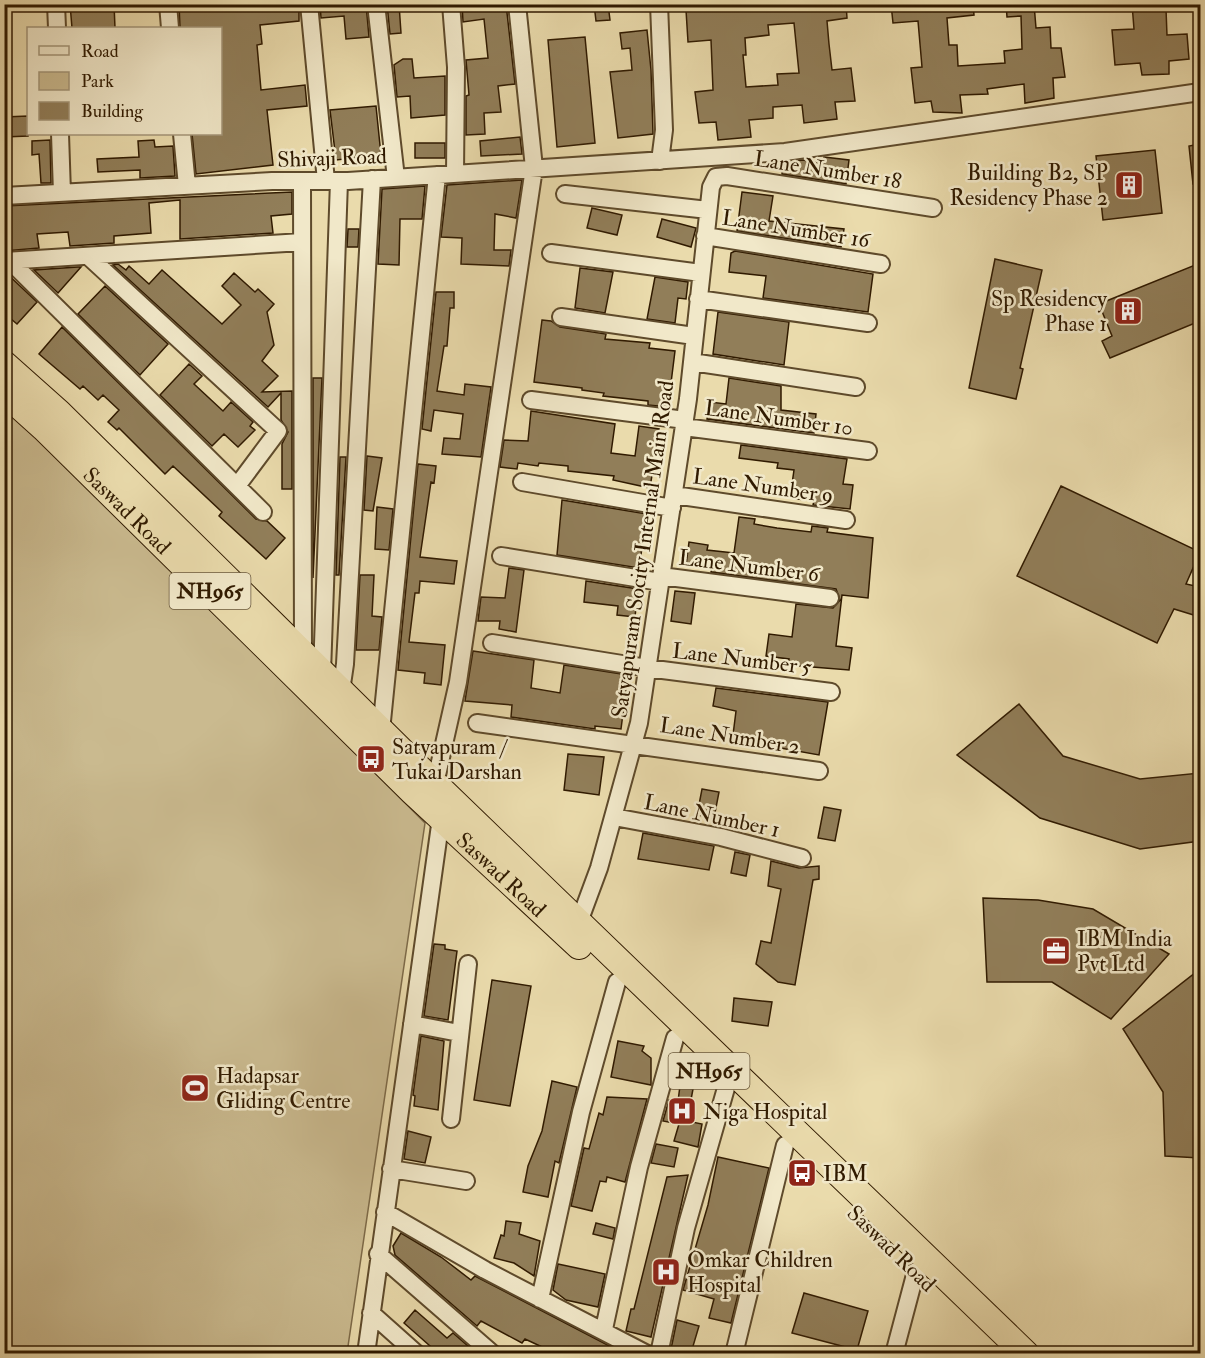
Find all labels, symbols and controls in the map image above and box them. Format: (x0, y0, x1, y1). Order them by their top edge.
legend (27, 27, 222, 135)
text: Road (81, 40, 119, 63)
text: Park (81, 70, 114, 93)
text: Building (81, 100, 144, 123)
street label: Shivaji Road (277, 142, 387, 174)
street label: Lane Number 18 (752, 145, 903, 195)
place label: Building B2, SP Residency Phase 2 (949, 159, 1108, 212)
building icon: Building B2, SP Residency Phase 2 (1113, 169, 1145, 201)
street label: Lane Number 16 (720, 203, 874, 255)
place label: Sp Residency Phase 1 (991, 285, 1107, 338)
building icon: Sp Residency Phase 1 (1112, 295, 1144, 327)
street label: Satyapuram Socity Internal Main Road (605, 378, 682, 720)
street label: Lane Number 10 (703, 394, 855, 442)
street label: Saswad Road (77, 461, 177, 561)
street label: Lane Number 9 (691, 462, 835, 510)
street label: Lane Number 6 (677, 543, 823, 589)
road number: NH965 (170, 573, 250, 609)
street label: Lane Number 5 (671, 637, 813, 681)
street label: Lane Number 2 (658, 711, 802, 761)
place label: Satyapuram / Tukai Darshan (392, 733, 522, 786)
bus stop icon: Satyapuram / Tukai Darshan (355, 743, 387, 775)
street label: Lane Number 1 (641, 788, 782, 844)
street label: Saswad Road (450, 826, 552, 924)
place label: IBM India Pvt Ltd (1077, 925, 1173, 978)
office icon: IBM India Pvt Ltd (1040, 935, 1072, 967)
road number: NH965 (668, 1053, 750, 1089)
place label: Hadapsar Gliding Centre (216, 1062, 350, 1115)
sports icon: Hadapsar Gliding Centre (179, 1072, 211, 1104)
hospital icon: Niga Hospital (666, 1095, 698, 1127)
place label: Niga Hospital (703, 1098, 828, 1127)
bus stop icon: IBM (786, 1157, 818, 1189)
place label: IBM (823, 1160, 868, 1188)
street label: Saswad Road (841, 1199, 942, 1298)
place label: Omkar Children Hospital (687, 1246, 833, 1300)
hospital icon: Omkar Children Hospital (650, 1256, 682, 1288)

